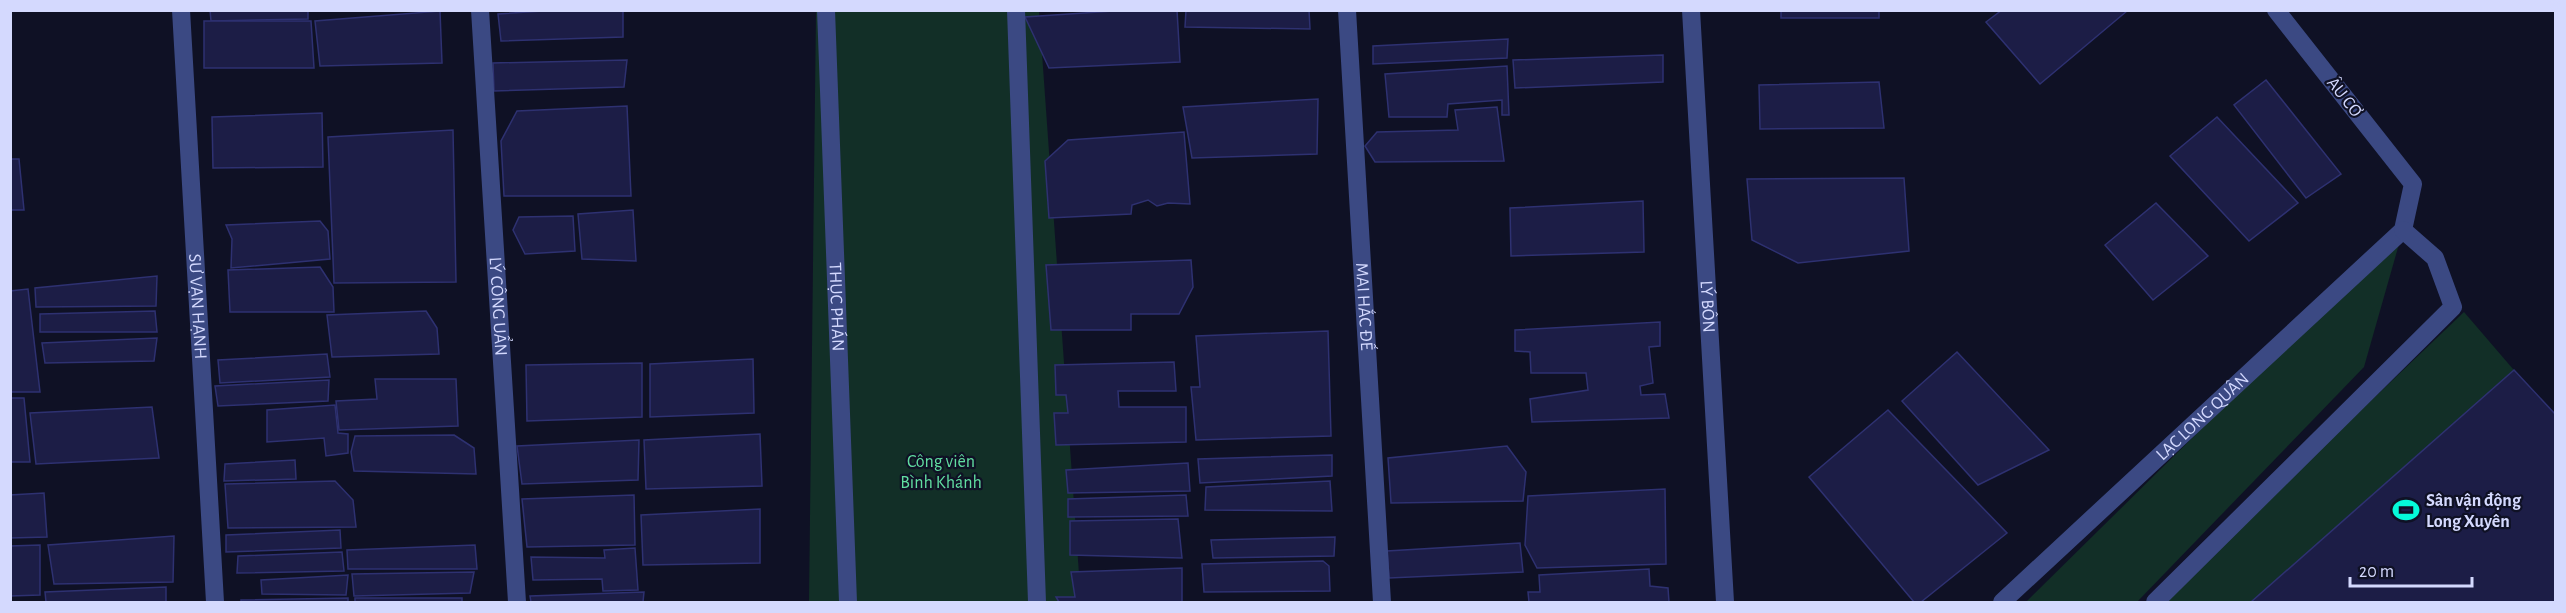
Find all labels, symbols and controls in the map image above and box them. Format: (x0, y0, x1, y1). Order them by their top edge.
street label: ÂU CƠ (2323, 72, 2368, 121)
street label: SƯ VẠN HẠNH (185, 253, 209, 360)
street label: LÝ CÔNG UẨN (485, 256, 515, 357)
street label: THỤC PHÁN (825, 262, 849, 352)
street label: MAI HẮC ĐẾ (1352, 262, 1380, 351)
street label: LÝ BÔN (1697, 280, 1720, 333)
street label: LẠC LONG QUÂN (2153, 370, 2253, 464)
park label: Công viên Bình Khánh (900, 453, 982, 492)
place label: Sân vận động Long Xuyên (2426, 492, 2522, 531)
sports icon: Sân vận động Long Xuyên (2391, 495, 2421, 525)
scale bar (2350, 550, 2472, 588)
text: 20 m (2359, 563, 2394, 581)

